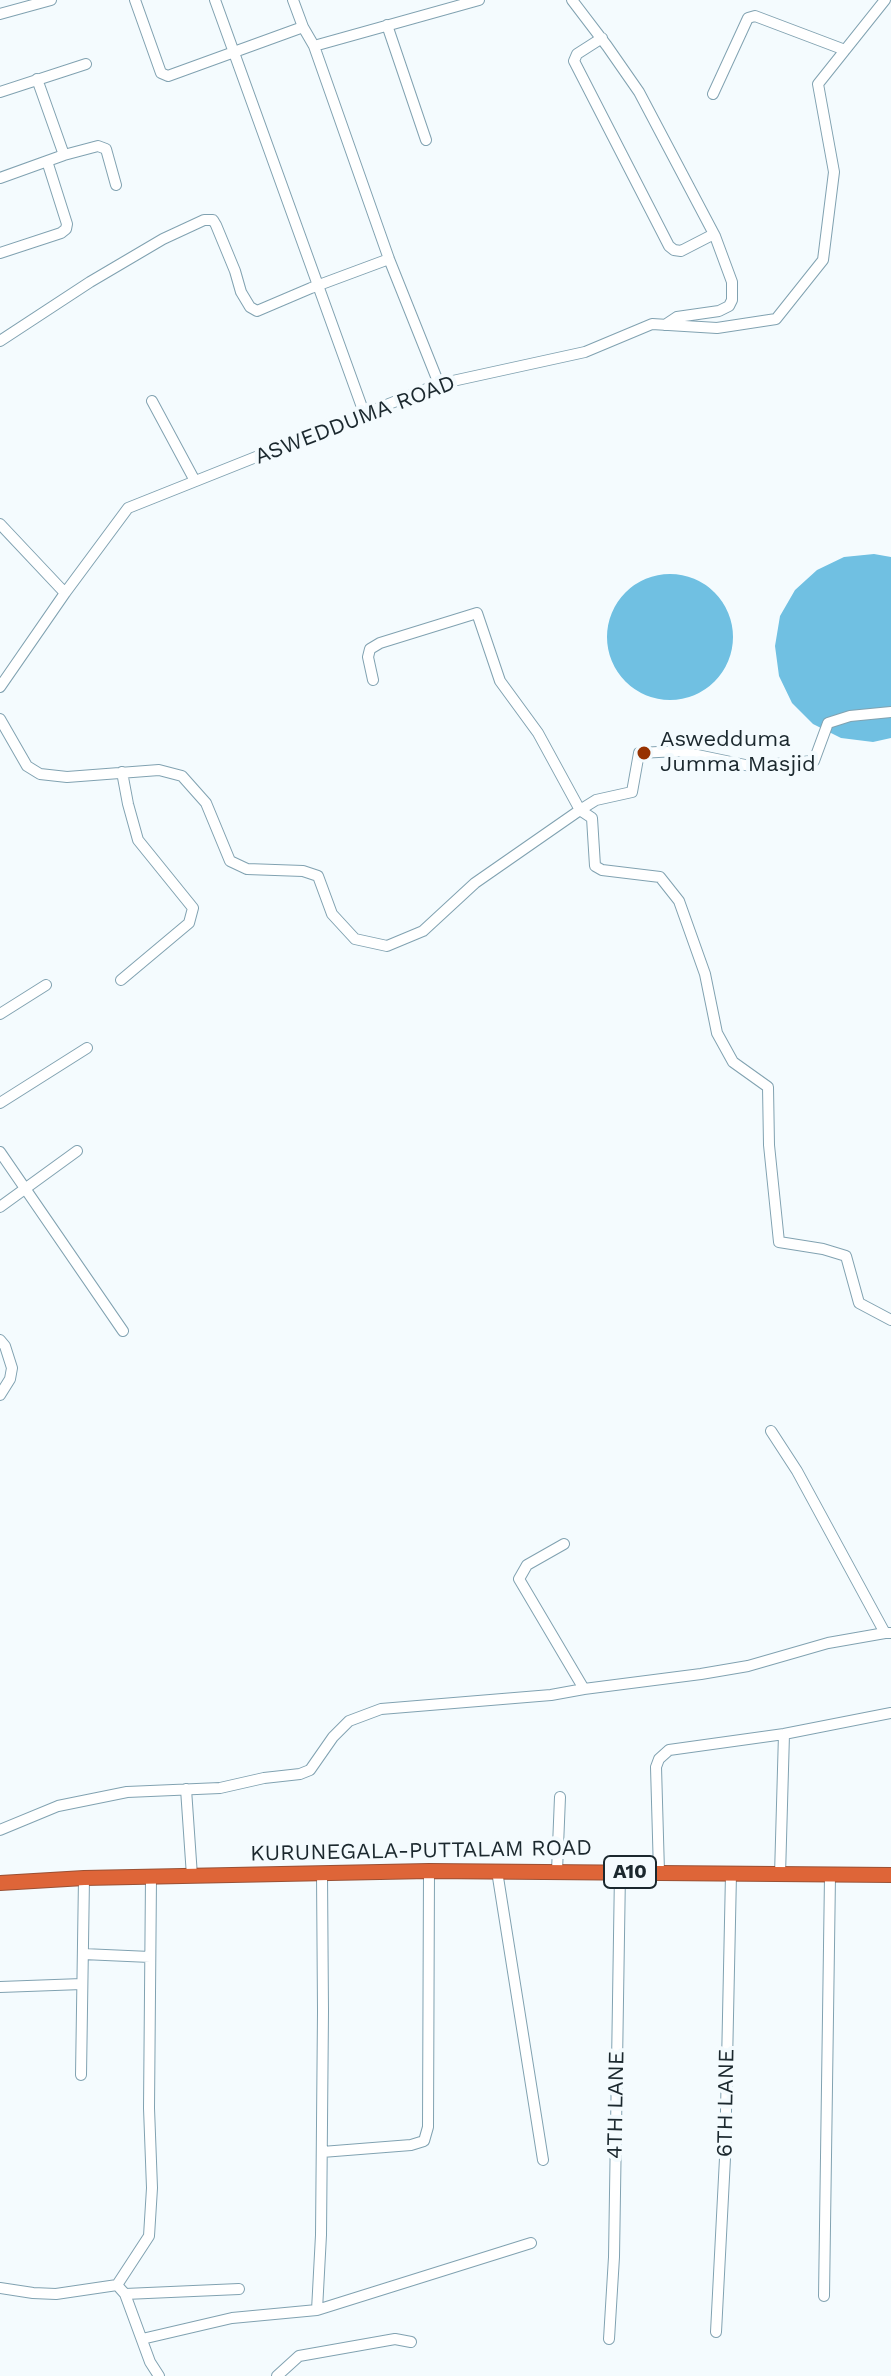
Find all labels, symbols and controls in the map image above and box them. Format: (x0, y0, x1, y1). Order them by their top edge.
street label: ASWEDDUMA ROAD (251, 370, 459, 470)
place label: Aswedduma Jumma Masjid (660, 727, 816, 778)
marker: Aswedduma Jumma Masjid (635, 744, 653, 762)
street label: KURUNEGALA-PUTTALAM ROAD (250, 1835, 592, 1867)
road number: A10 (604, 1856, 656, 1888)
street label: 6TH LANE (712, 2049, 740, 2157)
street label: 4TH LANE (602, 2051, 630, 2159)

